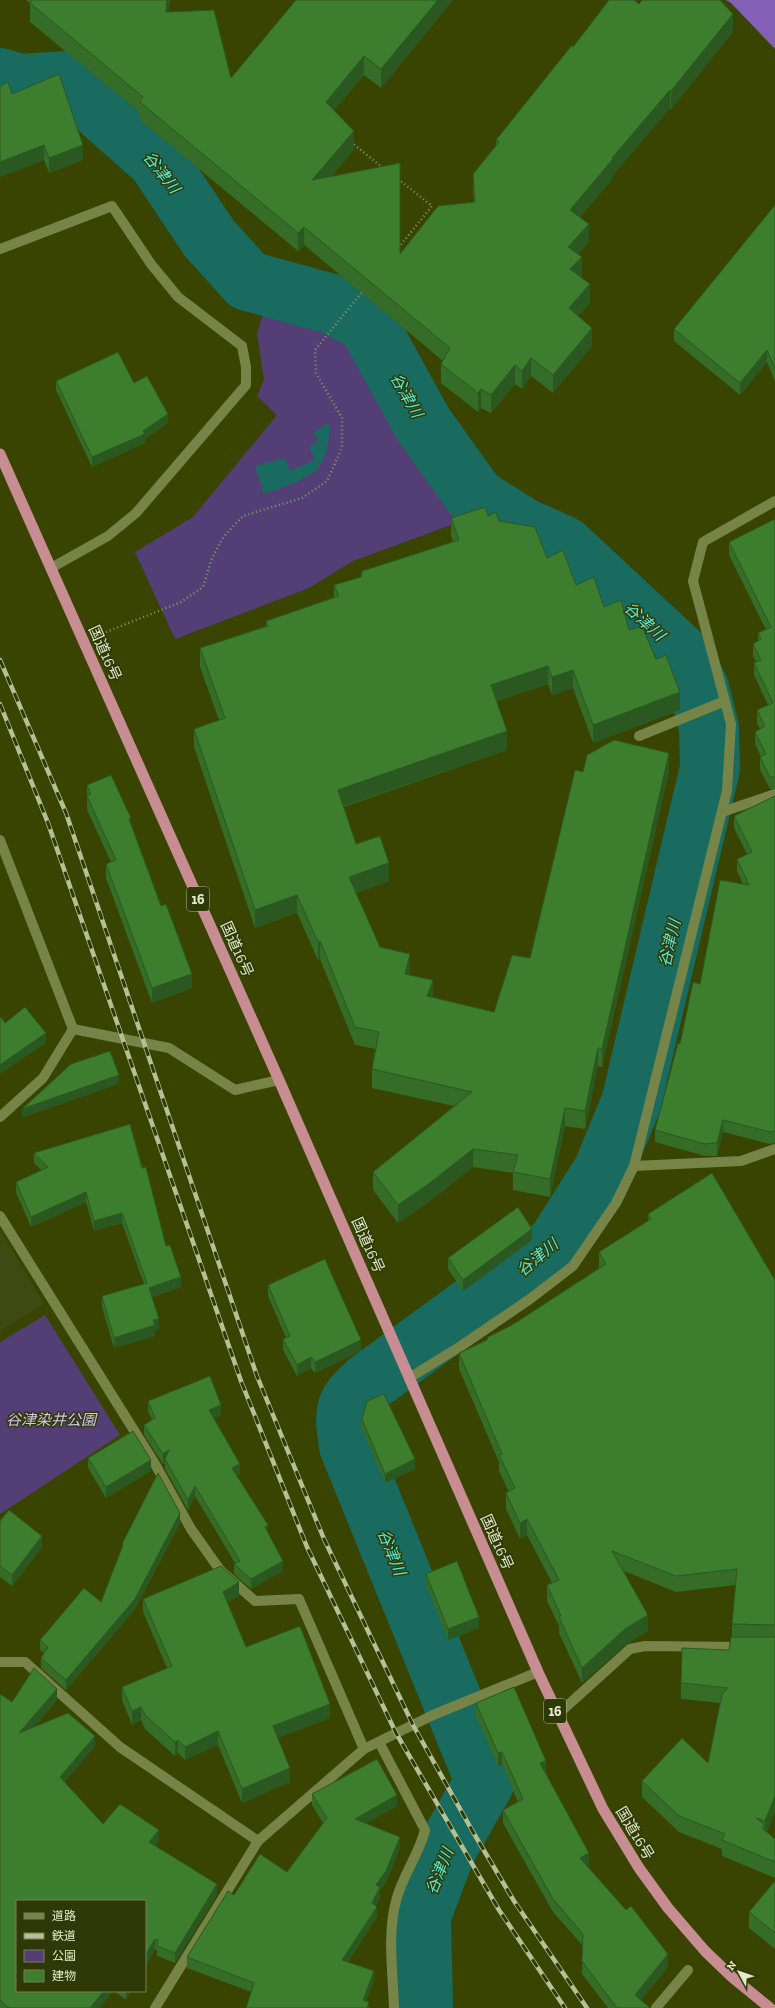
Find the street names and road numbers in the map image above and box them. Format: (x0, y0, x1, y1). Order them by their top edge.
street label: 国道16号 (85, 623, 125, 683)
road number: 16 (187, 887, 209, 911)
street label: 国道16号 (217, 919, 257, 979)
street label: 国道16号 (348, 1215, 388, 1275)
street label: 国道16号 (477, 1512, 517, 1572)
road number: 16 (544, 1699, 566, 1723)
street label: 国道16号 (612, 1803, 658, 1863)

